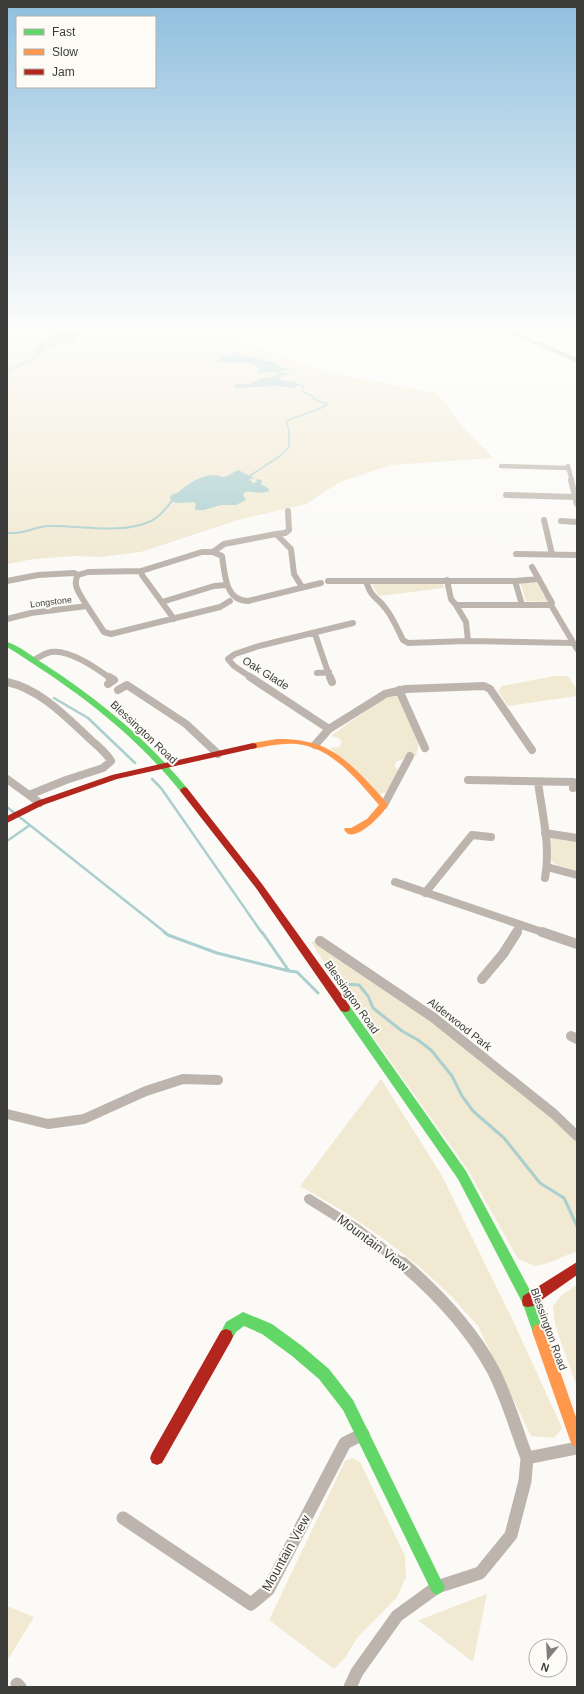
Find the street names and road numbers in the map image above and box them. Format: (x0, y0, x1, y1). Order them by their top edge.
street label: Longstone (30, 594, 72, 610)
street label: Oak Glade (241, 654, 291, 692)
street label: Blessington Road (108, 698, 180, 766)
street label: Blessington Road (322, 958, 382, 1036)
street label: Alderwood Park (426, 995, 495, 1053)
street label: Mountain View (335, 1211, 412, 1275)
street label: Blessington Road (529, 1286, 569, 1372)
street label: Mountain View (259, 1512, 313, 1594)

